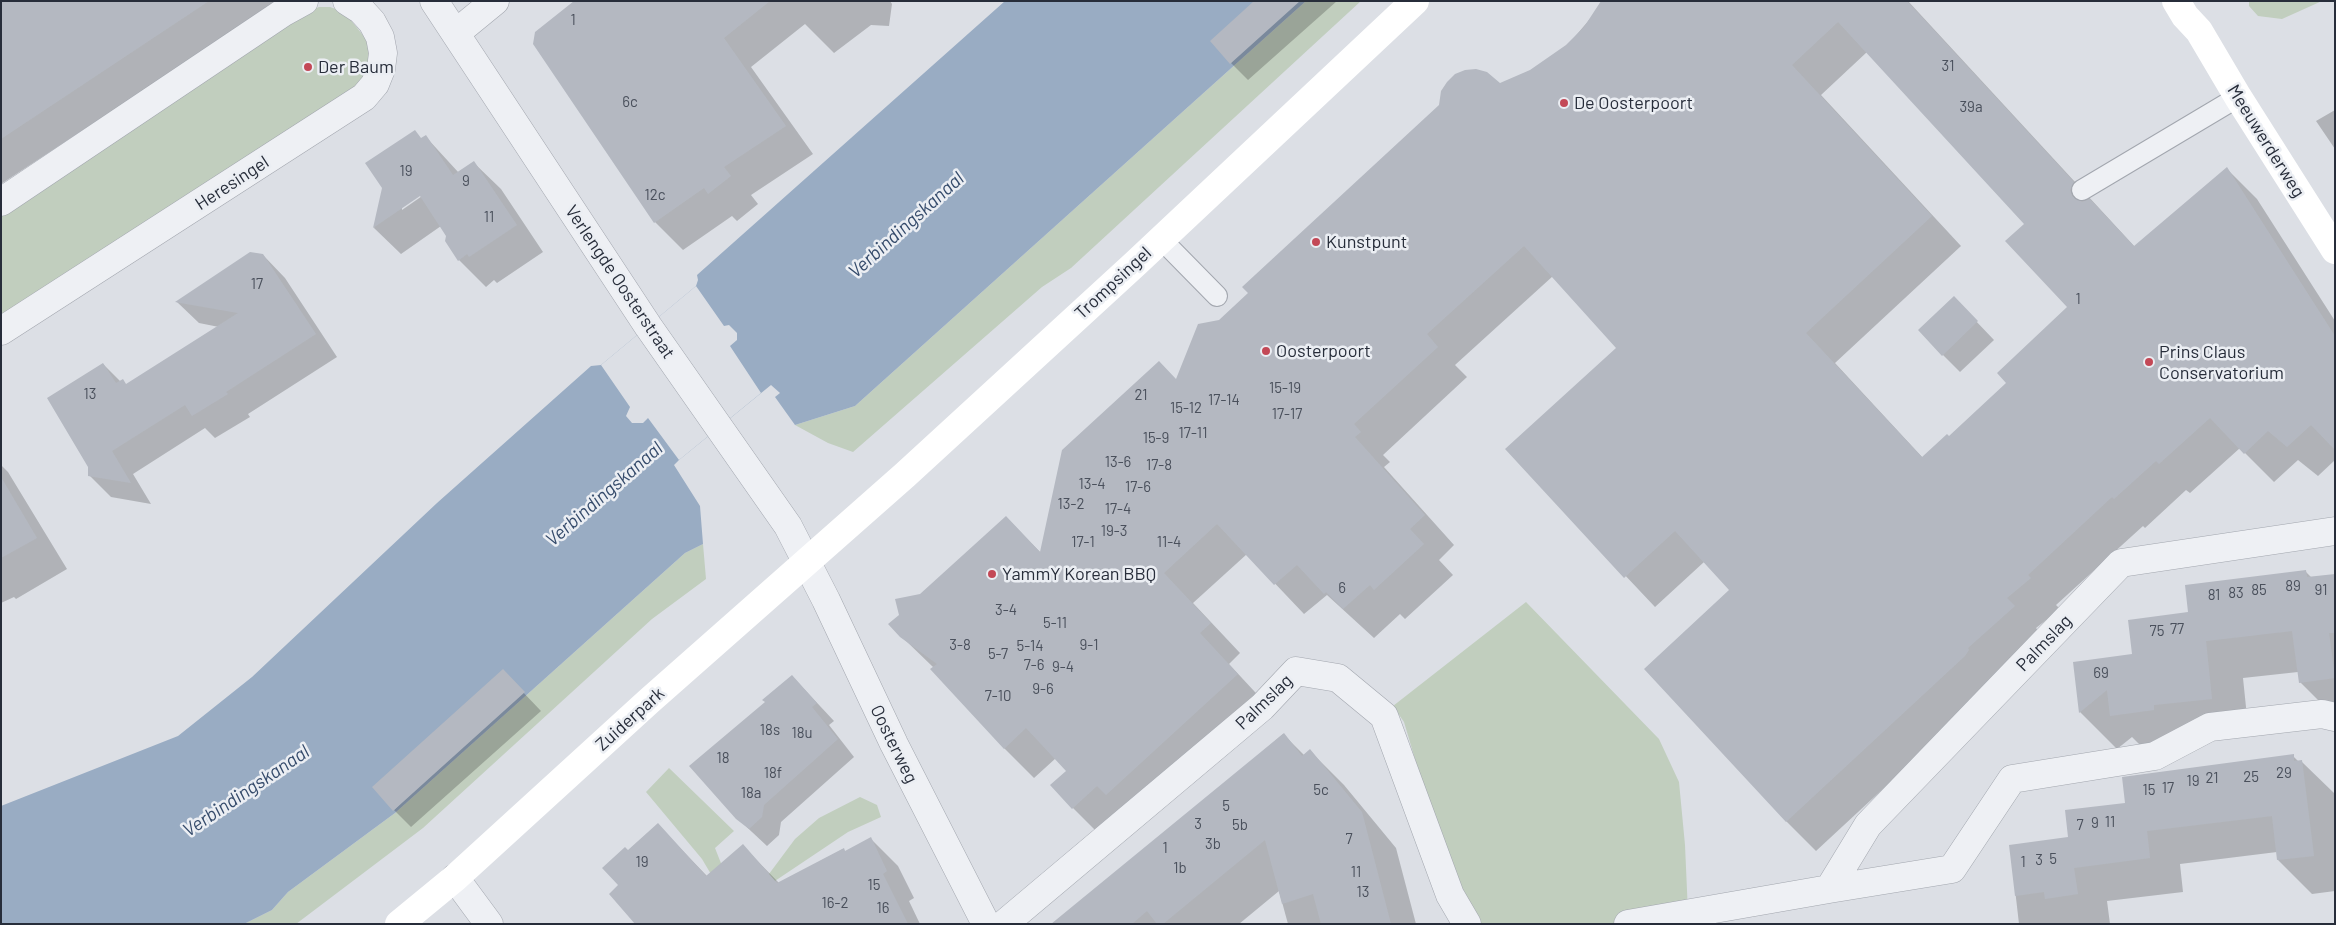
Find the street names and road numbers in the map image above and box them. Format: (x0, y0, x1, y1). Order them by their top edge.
street label: Meeuwerderweg (2223, 81, 2309, 201)
street label: Heresingel (191, 151, 273, 215)
street label: Verlengde Oosterstraat (561, 201, 679, 363)
street label: Trompsingel (1070, 242, 1156, 324)
street label: Palmslag (2012, 610, 2076, 676)
street label: Palmslag (1231, 670, 1297, 734)
street label: Zuiderpark (591, 683, 669, 755)
street label: Oosterweg (866, 701, 922, 787)

